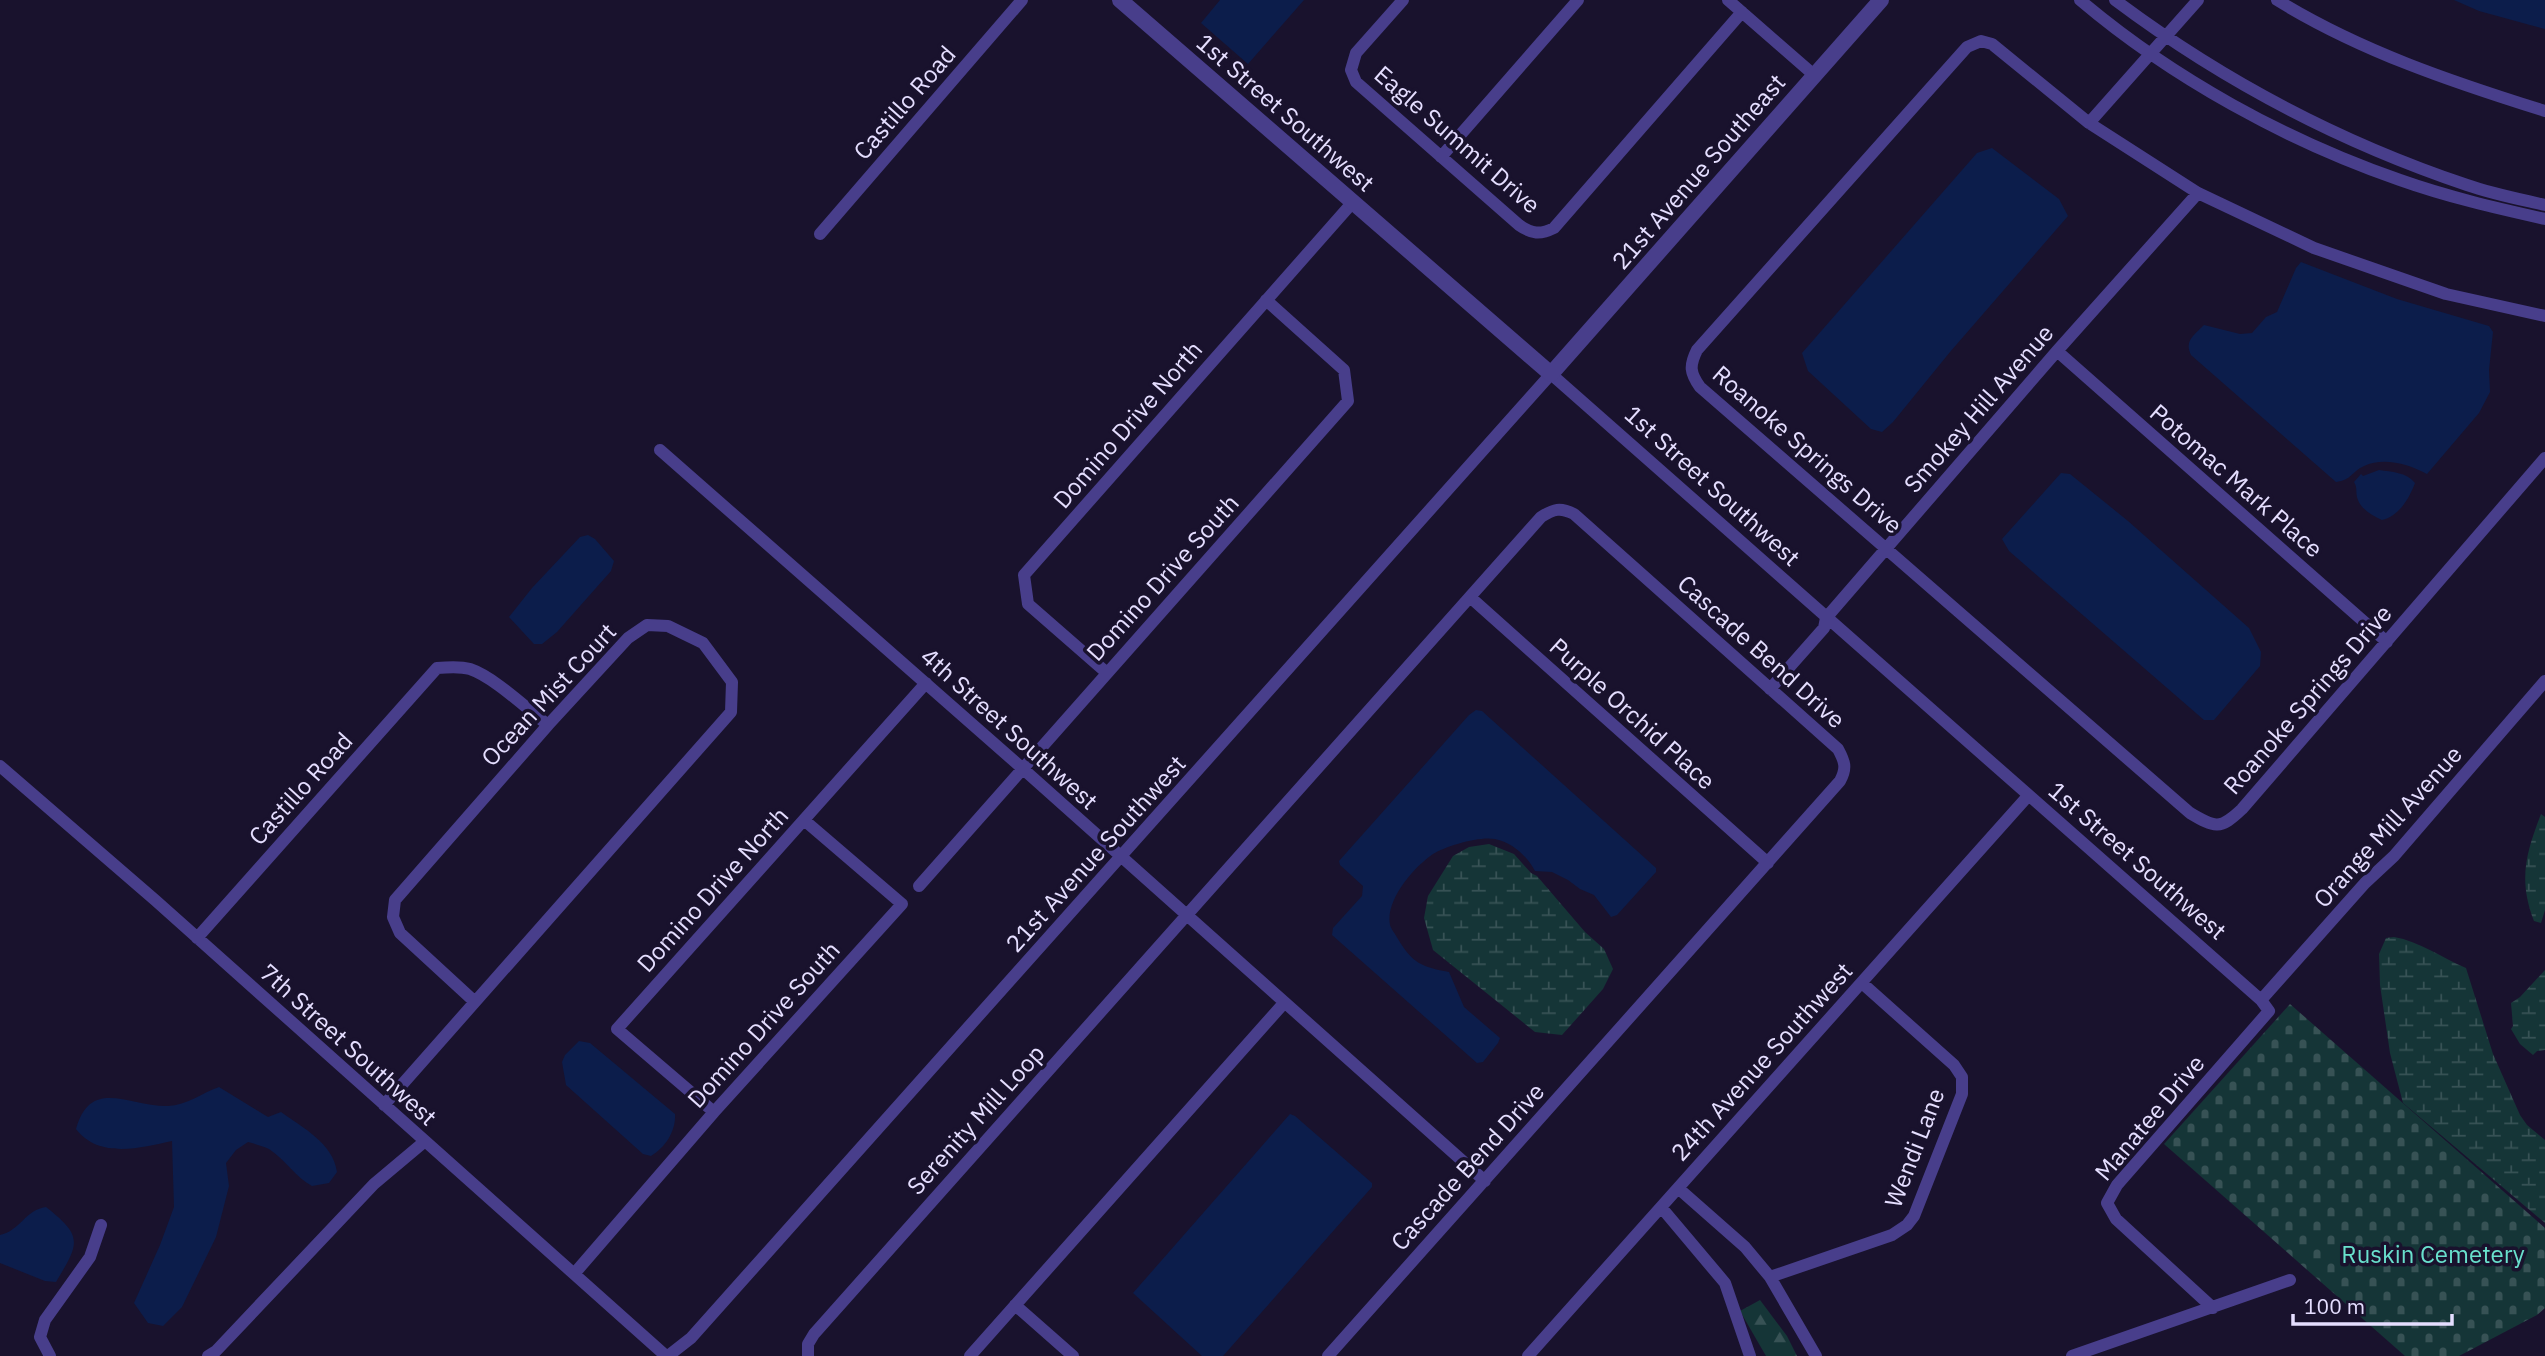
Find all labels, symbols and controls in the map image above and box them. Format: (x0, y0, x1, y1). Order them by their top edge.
street label: 1st Street Southwest (1190, 26, 1381, 198)
street label: Castillo Road (846, 39, 963, 166)
street label: Eagle Summit Drive (1368, 58, 1547, 220)
street label: 21st Avenue Southeast (1604, 67, 1792, 276)
street label: Smokey Hill Avenue (1896, 317, 2060, 499)
street label: Domino Drive North (1046, 334, 1209, 515)
street label: Roanoke Springs Drive (1706, 358, 1909, 541)
street label: Potomac Mark Place (2143, 396, 2330, 564)
street label: 1st Street Southwest (1618, 398, 1807, 573)
street label: Domino Drive South (1079, 487, 1246, 667)
street label: Cascade Bend Drive (1671, 567, 1852, 735)
street label: Roanoke Springs Drive (2216, 598, 2399, 801)
street label: Ocean Mist Court (474, 616, 623, 773)
street label: Purple Orchid Place (1543, 630, 1722, 796)
street label: 4th Street Southwest (914, 640, 1105, 816)
street label: Castillo Road (241, 725, 359, 851)
street label: Orange Mill Avenue (2306, 738, 2469, 914)
street label: 21st Avenue Southwest (998, 748, 1192, 959)
street label: 1st Street Southwest (2042, 774, 2233, 946)
street label: Domino Drive North (629, 800, 795, 979)
street label: Domino Drive South (680, 934, 847, 1114)
street label: 24th Avenue Southwest (1663, 955, 1859, 1167)
street label: 7th Street Southwest (253, 956, 444, 1132)
street label: Serenity Mill Loop (899, 1038, 1051, 1201)
street label: Manatee Drive (2087, 1048, 2211, 1187)
street label: Cascade Bend Drive (1383, 1076, 1551, 1257)
street label: Wendi Lane (1877, 1084, 1951, 1212)
park label: Ruskin Cemetery (2341, 1238, 2525, 1270)
scale bar (2293, 1282, 2452, 1326)
text: 100 m (2304, 1292, 2365, 1320)

